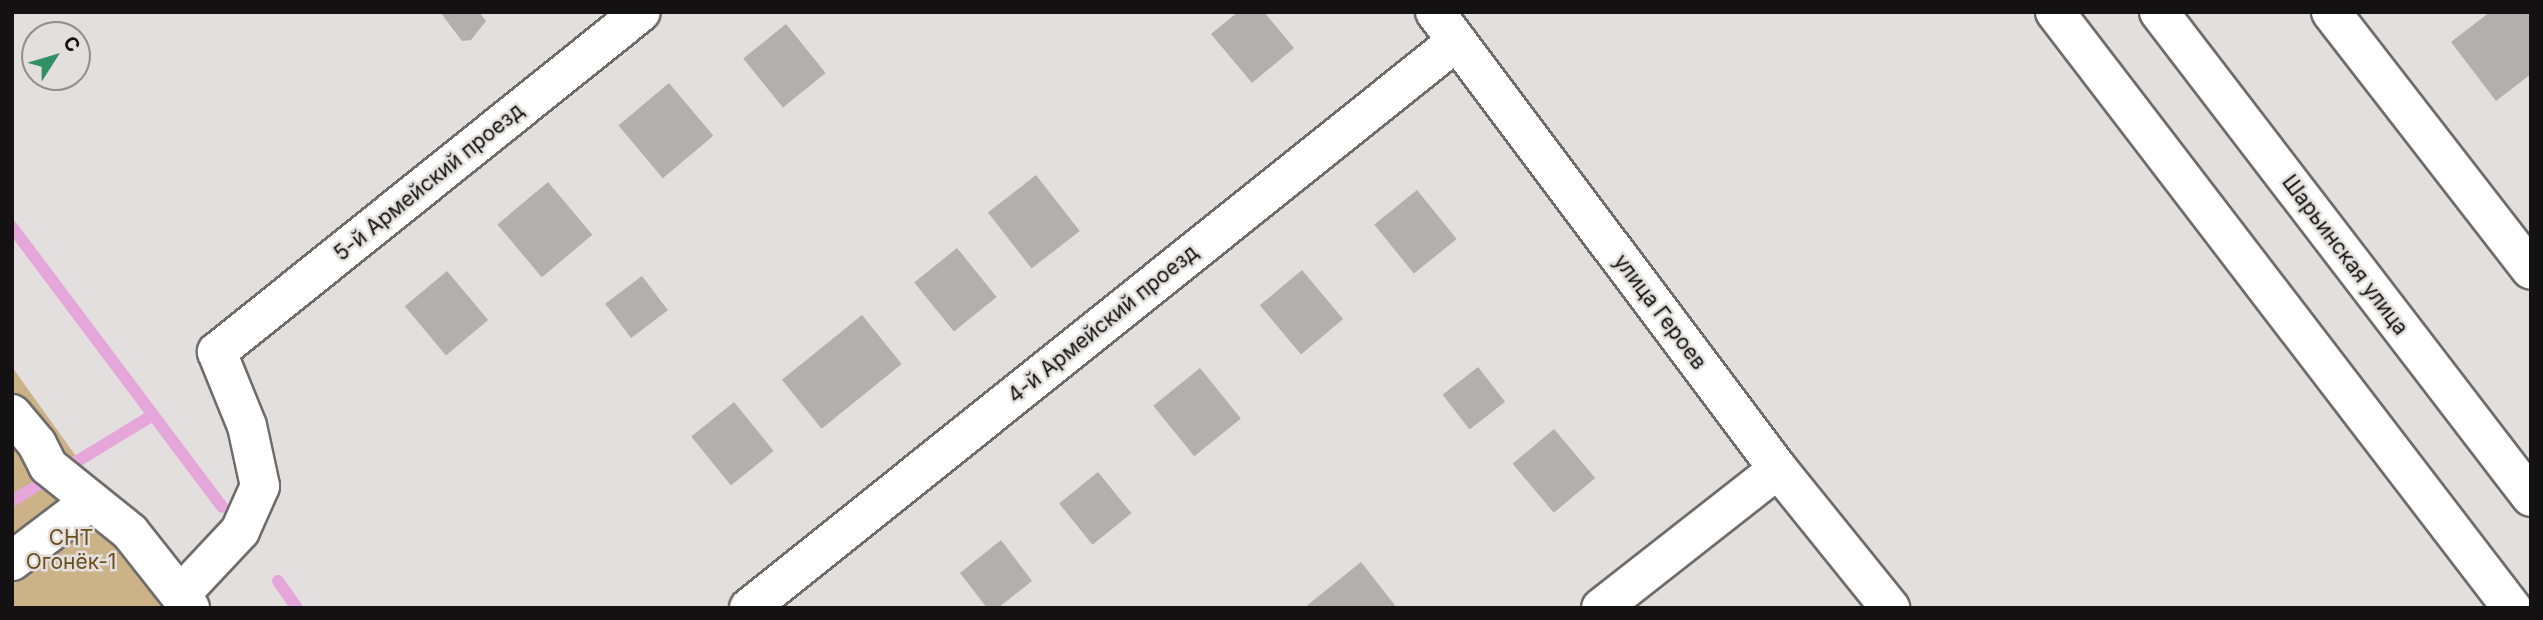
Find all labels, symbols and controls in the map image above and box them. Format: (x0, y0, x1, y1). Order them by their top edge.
north arrow (21, 21, 91, 91)
text: С (58, 32, 85, 57)
street label: 5-й Армейский проезд (329, 98, 529, 266)
street label: Шарьинская улица (2277, 170, 2413, 340)
street label: 4-й Армейский проезд (1003, 239, 1203, 409)
street label: улица Героев (1608, 249, 1712, 375)
park label: СНТ Огонёк-1 (26, 525, 116, 575)

